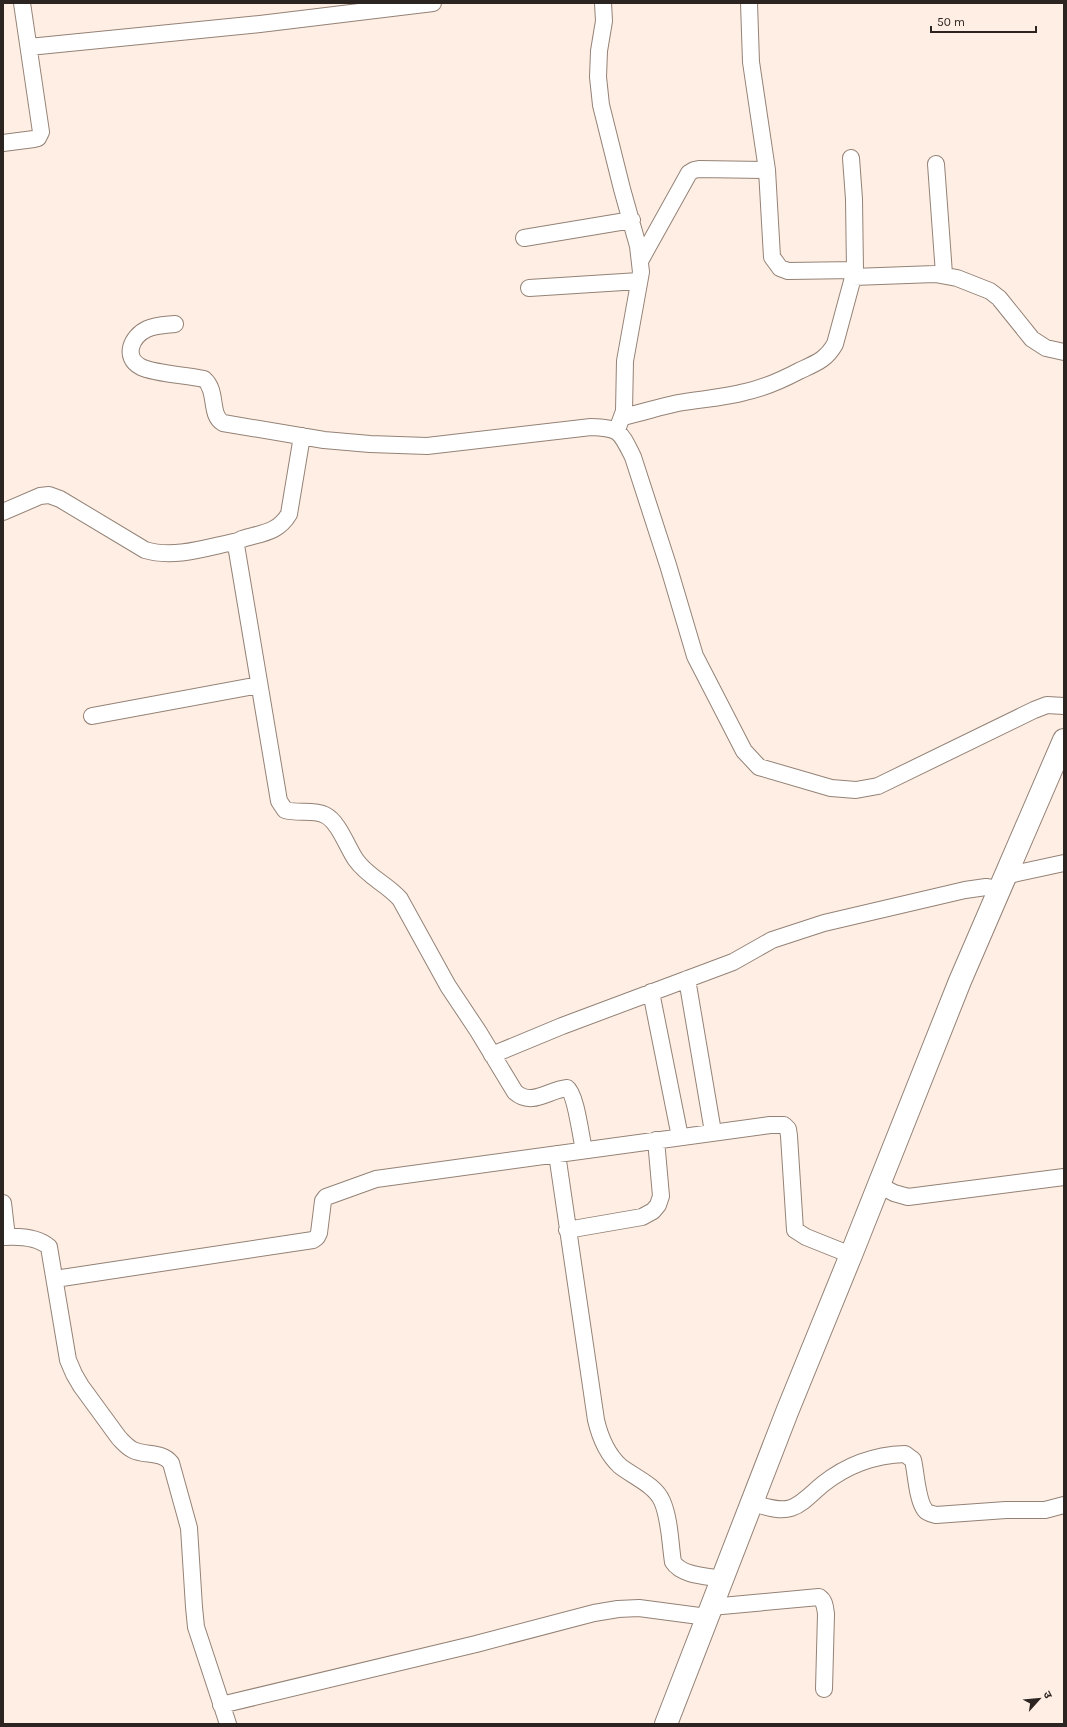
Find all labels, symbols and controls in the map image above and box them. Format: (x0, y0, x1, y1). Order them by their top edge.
scale bar (931, 8, 1036, 34)
text: 50 m (937, 15, 965, 29)
north arrow (1019, 1679, 1059, 1719)
text: उ (1040, 1689, 1055, 1701)

